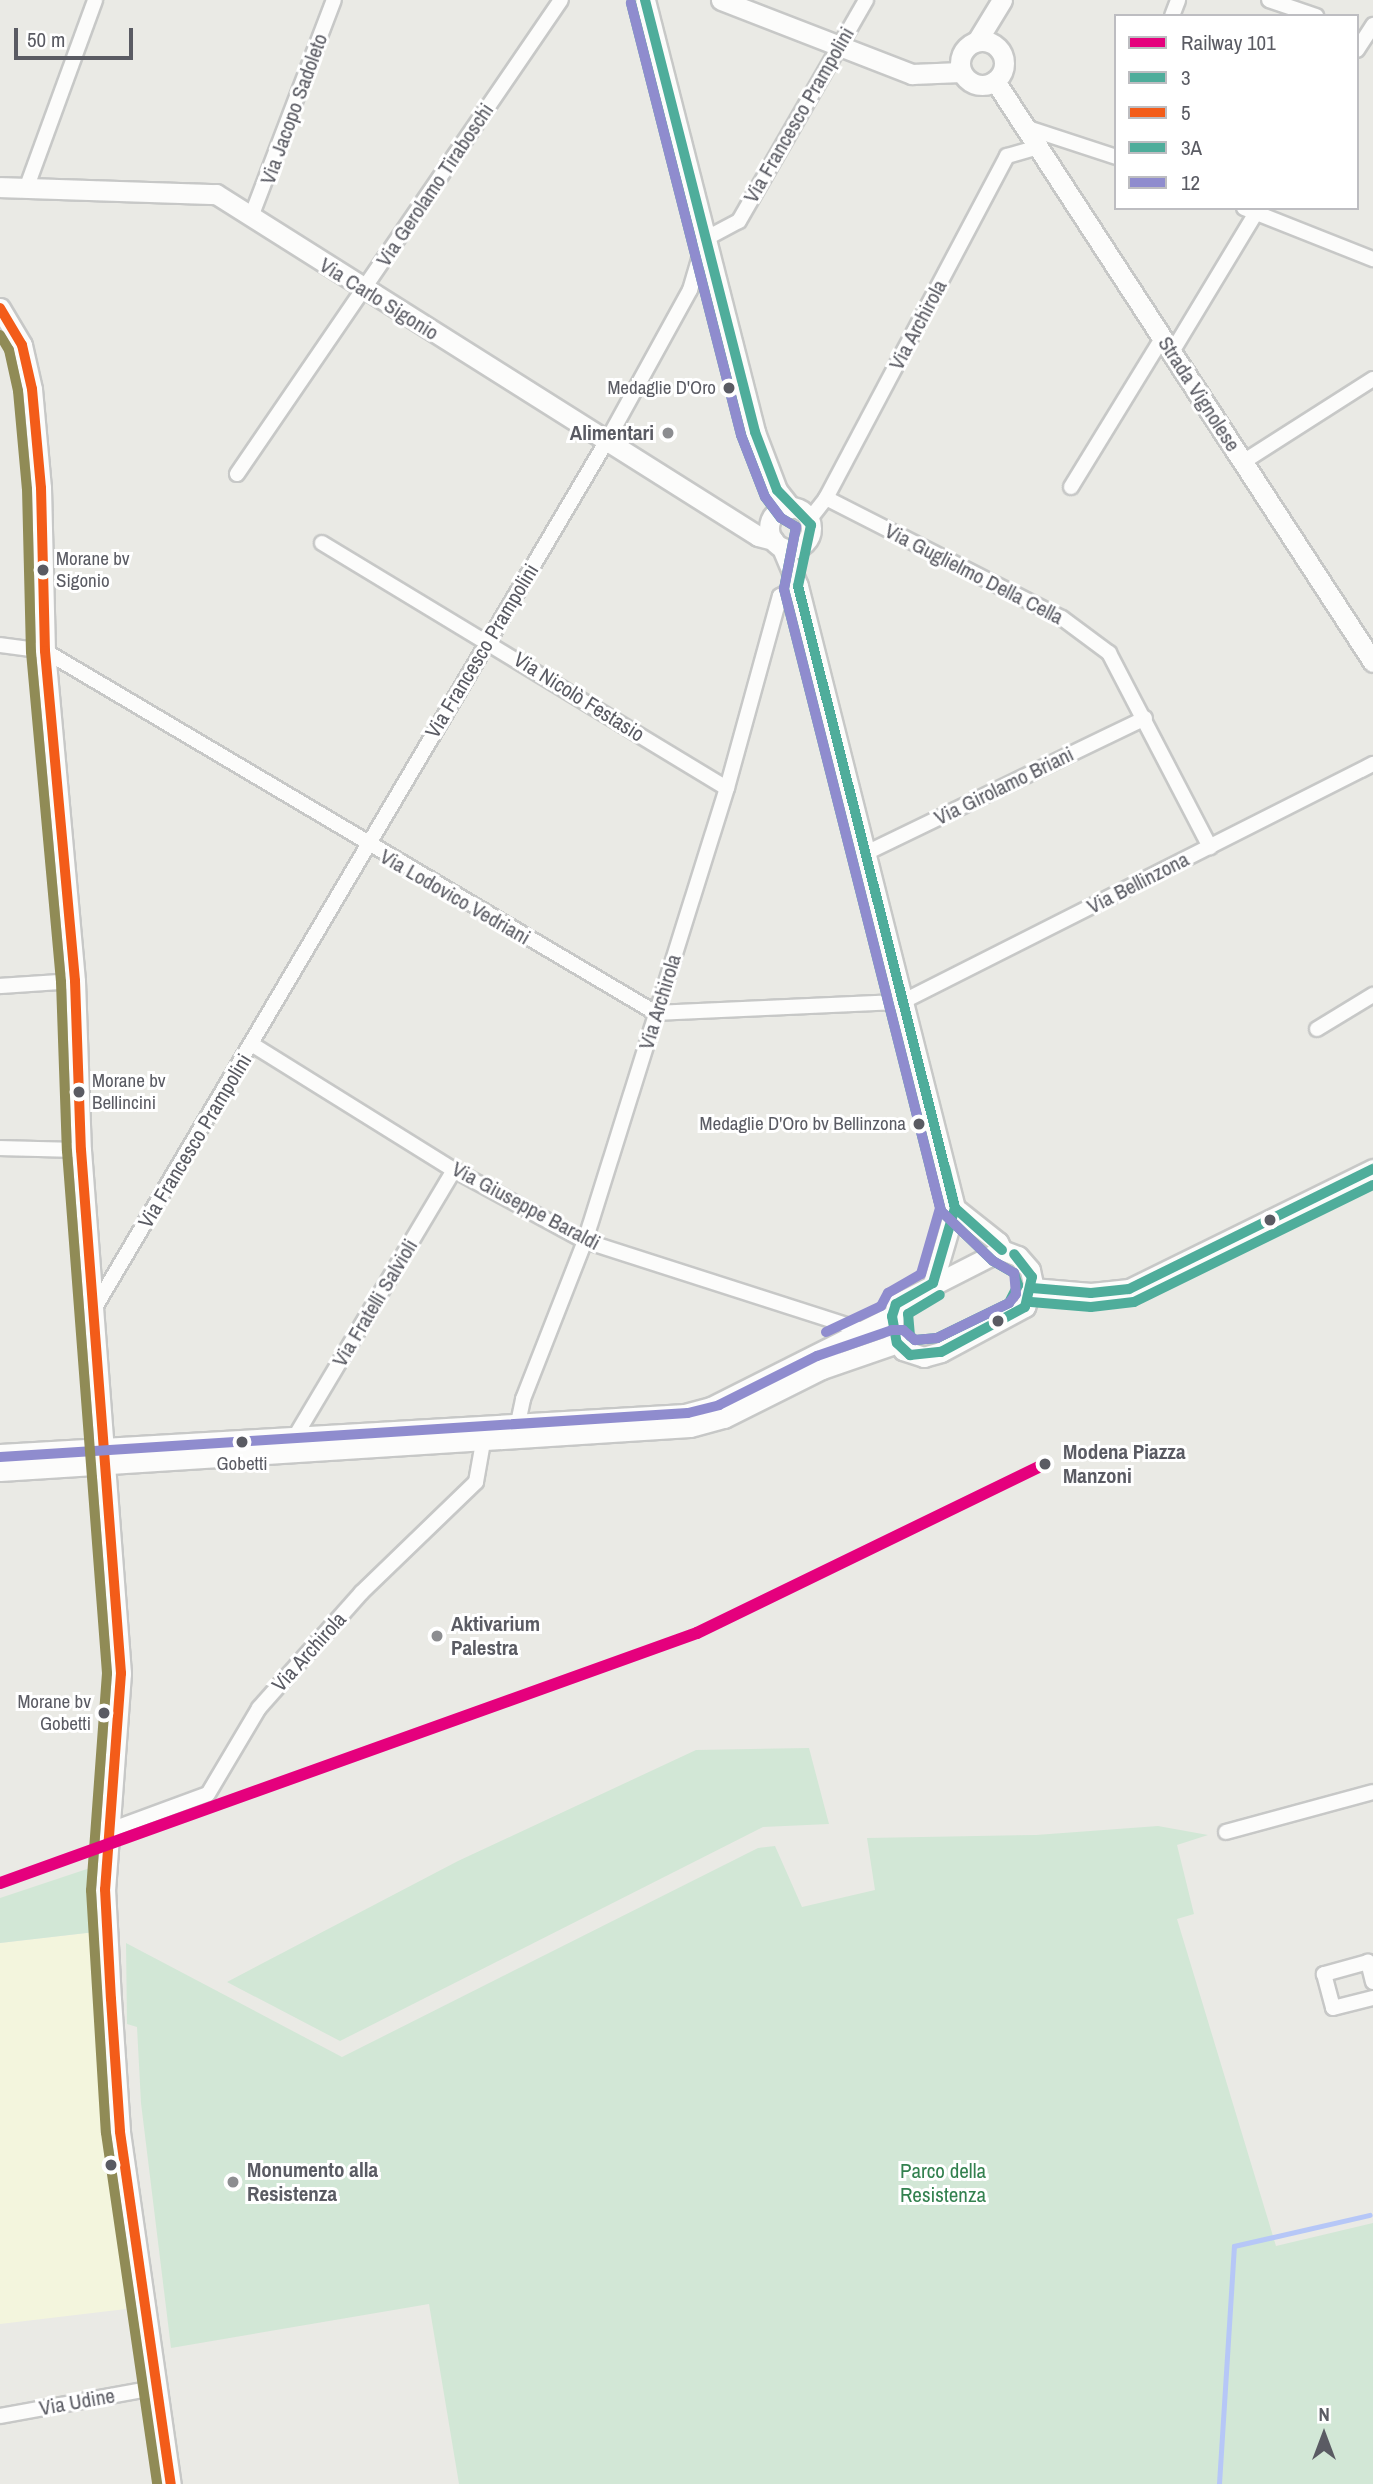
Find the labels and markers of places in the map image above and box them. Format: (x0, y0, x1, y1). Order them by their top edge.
place label: Medaglie D'Oro (607, 377, 716, 399)
marker: Medaglie D'Oro (722, 381, 736, 395)
place label: Alimentari (570, 420, 654, 446)
marker: Alimentari (660, 425, 676, 441)
place label: Morane bv Sigonio (56, 548, 130, 592)
marker: Morane bv Sigonio (36, 563, 50, 577)
place label: Morane bv Bellincini (92, 1070, 166, 1114)
marker: Morane bv Bellincini (72, 1085, 86, 1099)
place label: Medaglie D'Oro bv Bellinzona (700, 1113, 906, 1135)
marker: Medaglie D'Oro bv Bellinzona (912, 1117, 926, 1131)
unlabelled marker (1263, 1213, 1277, 1227)
unlabelled marker (991, 1314, 1005, 1328)
marker: Gobetti (235, 1435, 249, 1449)
place label: Modena Piazza Manzoni (1063, 1439, 1185, 1489)
marker: Modena Piazza Manzoni (1033, 1452, 1057, 1476)
place label: Gobetti (216, 1453, 268, 1475)
place label: Aktivarium Palestra (451, 1611, 540, 1661)
marker: Aktivarium Palestra (429, 1628, 445, 1644)
place label: Morane bv Gobetti (17, 1691, 91, 1735)
marker: Morane bv Gobetti (97, 1706, 111, 1720)
place label: Monumento alla Resistenza (247, 2157, 378, 2207)
unlabelled marker (104, 2158, 118, 2172)
marker: Monumento alla Resistenza (225, 2174, 241, 2190)

